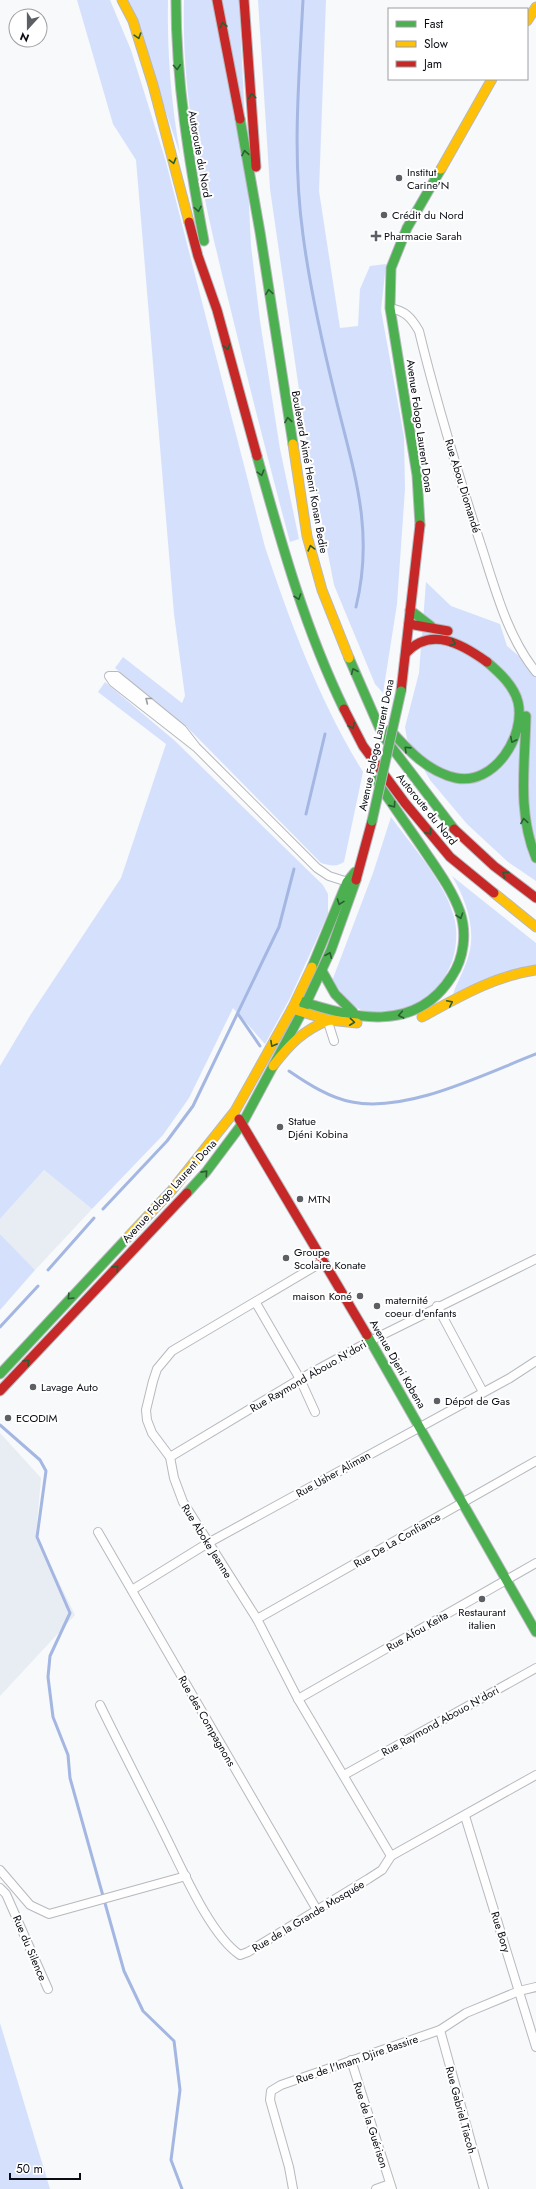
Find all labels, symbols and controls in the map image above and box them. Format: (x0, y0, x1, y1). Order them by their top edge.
north arrow (8, 8, 48, 48)
legend (388, 8, 528, 80)
text: Fast (424, 15, 443, 33)
one-way arrow (219, 22, 227, 28)
text: N (17, 28, 31, 46)
one-way arrow (133, 32, 142, 39)
text: Slow (424, 35, 449, 53)
text: Jam (422, 55, 442, 73)
one-way arrow (172, 64, 181, 70)
one-way arrow (247, 93, 256, 99)
street label: Autoroute du Nord (184, 109, 216, 199)
one-way arrow (242, 150, 250, 156)
one-way arrow (168, 157, 177, 164)
place label: Institut Carine'N (407, 164, 449, 193)
marker: Institut Carine'N (394, 173, 404, 183)
one-way arrow (193, 206, 201, 212)
place label: Crédit du Nord (392, 207, 464, 223)
marker: Crédit du Nord (379, 210, 389, 220)
place label: Pharmacie Sarah (384, 228, 462, 244)
marker: Pharmacie Sarah (371, 231, 381, 241)
one-way arrow (265, 289, 274, 295)
one-way arrow (222, 344, 231, 351)
street label: Avenue Fologo Laurent Dona (403, 358, 437, 494)
street label: Boulevard Aimé Henri Konan Bedie (288, 389, 332, 555)
one-way arrow (284, 417, 293, 424)
street label: Rue Abou Diomandé (441, 437, 485, 535)
one-way arrow (256, 469, 265, 476)
one-way arrow (307, 545, 316, 552)
one-way arrow (294, 594, 302, 601)
one-way arrow (449, 638, 456, 646)
one-way arrow (351, 667, 359, 675)
street label: Avenue Fologo Laurent Dona (354, 678, 398, 812)
one-way arrow (145, 698, 152, 705)
one-way arrow (347, 721, 355, 729)
one-way arrow (510, 736, 517, 743)
one-way arrow (404, 746, 412, 754)
street label: Autoroute du Nord (393, 770, 461, 848)
one-way arrow (388, 801, 396, 808)
one-way arrow (520, 818, 529, 824)
one-way arrow (425, 828, 432, 835)
one-way arrow (502, 872, 509, 879)
one-way arrow (336, 898, 344, 905)
one-way arrow (456, 912, 464, 919)
one-way arrow (324, 951, 332, 959)
one-way arrow (446, 1000, 453, 1008)
one-way arrow (398, 1011, 405, 1019)
one-way arrow (348, 1017, 355, 1026)
one-way arrow (270, 1039, 278, 1047)
place label: Statue Djéni Kobina (288, 1113, 348, 1142)
marker: Statue Djéni Kobina (275, 1122, 285, 1132)
street label: Avenue Fologo Laurent Dona (118, 1136, 220, 1246)
one-way arrow (200, 1170, 207, 1178)
place label: MTN (308, 1191, 331, 1207)
marker: MTN (295, 1194, 305, 1204)
place label: Groupe Scolaire Konate (294, 1244, 366, 1273)
marker: Groupe Scolaire Konate (281, 1253, 291, 1263)
one-way arrow (111, 1265, 119, 1273)
place label: maison Koné (292, 1288, 352, 1304)
marker: maison Koné (355, 1291, 365, 1301)
one-way arrow (67, 1292, 75, 1300)
place label: maternité coeur d'enfants (385, 1292, 457, 1321)
marker: maternité coeur d'enfants (372, 1301, 382, 1311)
street label: Avenue Djeni Kobena (366, 1317, 430, 1411)
street label: Rue Raymond Abouo N'dori (247, 1336, 369, 1416)
one-way arrow (22, 1360, 29, 1367)
place label: Lavage Auto (41, 1379, 98, 1395)
marker: Lavage Auto (28, 1382, 38, 1392)
place label: Dépot de Gas (445, 1393, 510, 1409)
marker: Dépot de Gas (432, 1396, 442, 1406)
place label: ECODIM (16, 1410, 57, 1426)
marker: ECODIM (3, 1413, 13, 1423)
street label: Rue Usher Aliman (293, 1447, 373, 1501)
street label: Rue Aboke Jeanne (178, 1501, 236, 1582)
street label: Rue De La Confiance (350, 1508, 444, 1571)
marker: Restaurant italien (477, 1594, 487, 1604)
place label: Restaurant italien (458, 1604, 506, 1633)
street label: Rue Afou Keita (383, 1607, 451, 1655)
street label: Rue des Compagnons (174, 1673, 240, 1770)
street label: Rue Raymond Abouo N'dori (378, 1682, 502, 1760)
street label: Rue de la Grande Mosquée (249, 1876, 368, 1956)
street label: Rue Bory (487, 1910, 515, 1955)
street label: Rue du Silence (9, 1913, 51, 1984)
street label: Rue de l'Imam Djire Bassire (294, 2030, 421, 2087)
street label: Rue Gabriel Tiacoh (442, 2065, 480, 2155)
street label: Rue de la Guérison (349, 2080, 393, 2170)
scale bar (10, 2155, 80, 2181)
text: 50 m (16, 2160, 43, 2178)

